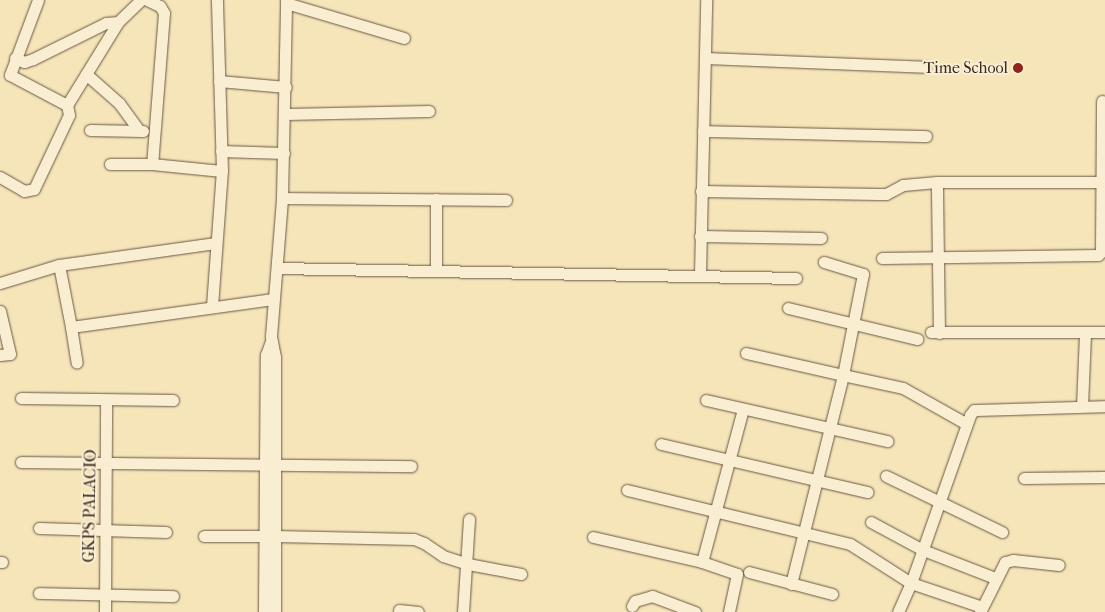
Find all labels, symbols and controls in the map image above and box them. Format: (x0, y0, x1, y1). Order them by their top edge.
place label: Time School (924, 58, 1008, 78)
marker: Time School (1012, 62, 1024, 74)
street label: GKPS PALACIO (79, 449, 101, 563)

